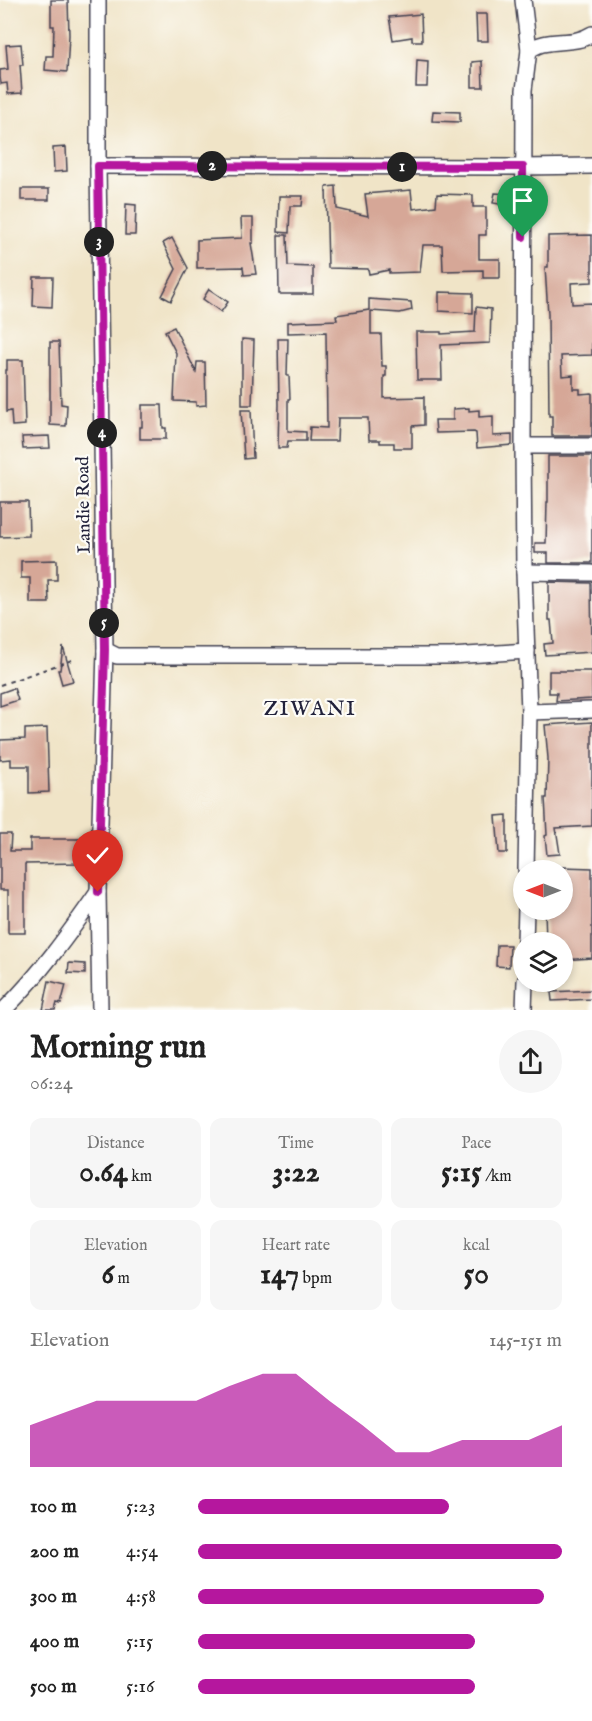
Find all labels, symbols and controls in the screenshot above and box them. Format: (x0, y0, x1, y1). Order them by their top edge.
pin: 2 (197, 151, 227, 181)
pin: 1 (387, 152, 417, 182)
text: 2 (208, 156, 216, 176)
text: 1 (399, 157, 405, 177)
pin (497, 175, 548, 237)
icon: arrive (506, 184, 539, 217)
pin: 3 (84, 227, 114, 257)
text: 3 (96, 232, 102, 252)
pin: 4 (87, 418, 117, 448)
text: 4 (98, 423, 106, 443)
street label: Landie Road (72, 456, 97, 554)
pin: 5 (89, 608, 119, 638)
text: 5 (101, 613, 107, 633)
district label: ZIWANI (263, 696, 357, 723)
pin (72, 830, 123, 892)
icon: check (81, 839, 114, 872)
north arrow (513, 860, 573, 920)
map controls (513, 860, 573, 992)
button: layers (513, 932, 573, 992)
text: Morning run (30, 1027, 206, 1069)
button: share (499, 1030, 562, 1093)
text: 06:24 (30, 1071, 73, 1096)
text: Distance (87, 1134, 145, 1154)
text: Time (278, 1134, 314, 1154)
text: Pace (461, 1134, 491, 1154)
text: 0.64 (79, 1154, 128, 1192)
text: 3:22 (272, 1154, 320, 1192)
text: 5:15 (441, 1154, 482, 1192)
text: km (128, 1167, 152, 1187)
text: /km (482, 1167, 512, 1187)
text: Elevation (84, 1236, 147, 1256)
text: Heart rate (262, 1236, 330, 1256)
text: kcal (463, 1236, 490, 1256)
text: 6 (101, 1256, 114, 1294)
text: 147 (260, 1256, 299, 1294)
text: 50 (464, 1256, 489, 1294)
text: m (114, 1269, 130, 1289)
text: bpm (299, 1269, 332, 1289)
text: Elevation (30, 1328, 109, 1353)
text: 145–151 m (489, 1328, 562, 1353)
text: 100 m (30, 1494, 77, 1519)
text: 5:23 (126, 1494, 155, 1519)
text: 200 m (30, 1539, 79, 1564)
text: 4:54 (126, 1539, 158, 1564)
text: 300 m (30, 1584, 77, 1609)
text: 4:58 (126, 1584, 156, 1609)
text: 400 m (30, 1629, 79, 1654)
text: 5:15 (126, 1629, 153, 1654)
text: 500 m (30, 1674, 77, 1699)
text: 5:16 (126, 1674, 154, 1699)

